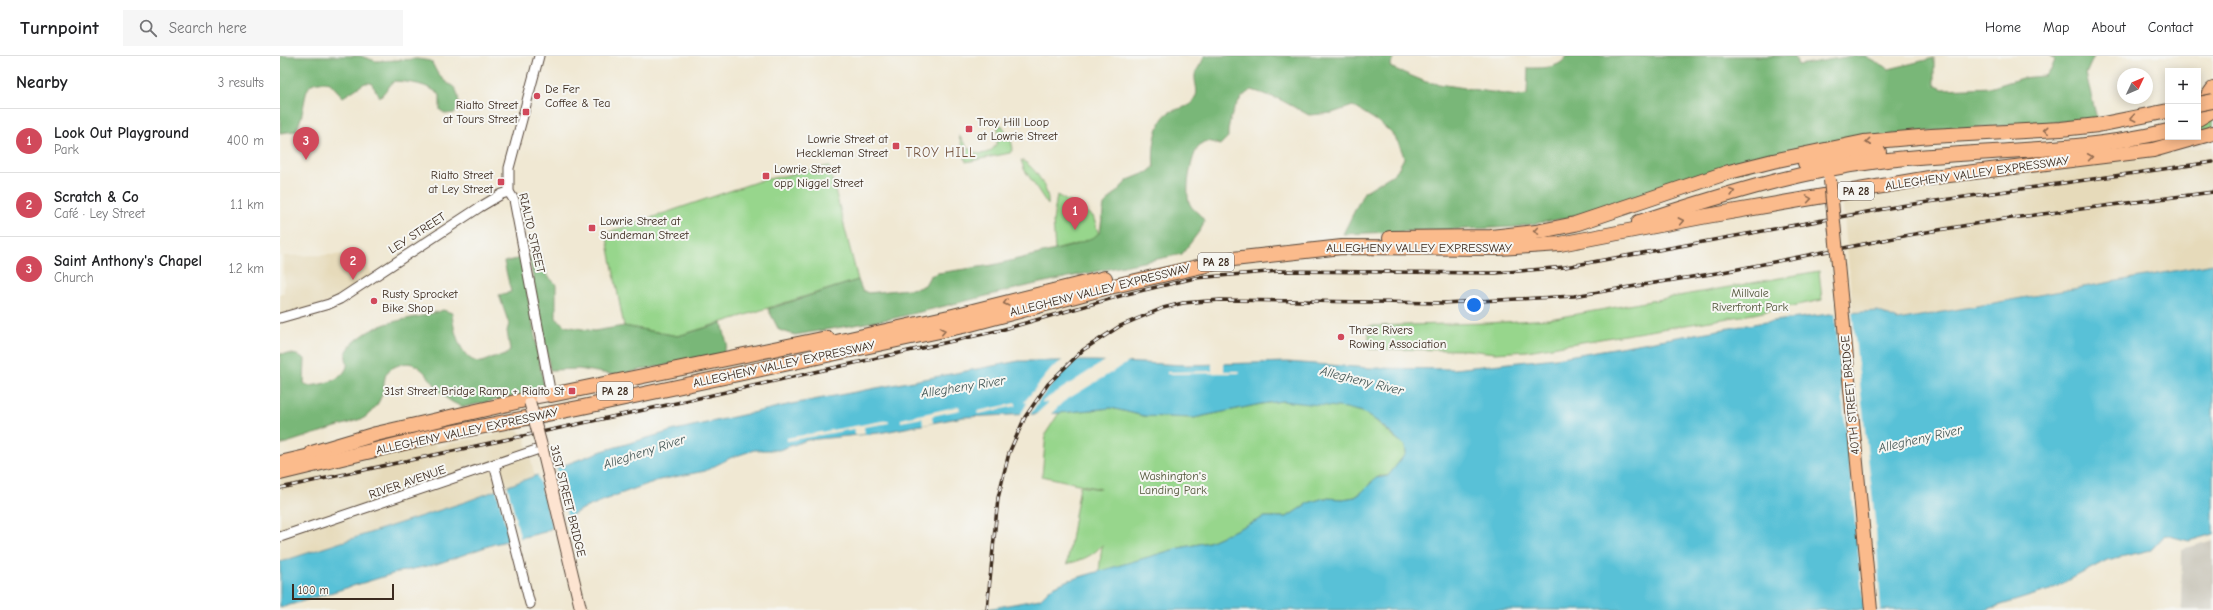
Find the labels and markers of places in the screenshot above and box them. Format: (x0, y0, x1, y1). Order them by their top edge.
place label: De Fer Coffee & Tea (545, 82, 610, 110)
marker: De Fer Coffee & Tea (532, 91, 542, 101)
place label: Rialto Street at Tours Street (443, 98, 519, 126)
marker: Rialto Street at Tours Street (521, 107, 531, 117)
place label: Troy Hill Loop at Lowrie Street (977, 115, 1058, 143)
marker: Troy Hill Loop at Lowrie Street (964, 124, 974, 134)
pin: 3 (293, 127, 319, 160)
place label: Lowrie Street at Heckleman Street (796, 132, 889, 160)
marker: Lowrie Street at Heckleman Street (891, 141, 901, 151)
place label: Lowrie Street opp Niggel Street (774, 162, 864, 190)
place label: Rialto Street at Ley Street (428, 168, 494, 196)
marker: Lowrie Street opp Niggel Street (761, 171, 771, 181)
marker: Rialto Street at Ley Street (496, 177, 506, 187)
pin: 1 (1062, 197, 1088, 230)
place label: Lowrie Street at Sundeman Street (600, 214, 689, 242)
marker: Lowrie Street at Sundeman Street (587, 223, 597, 233)
pin: 2 (340, 247, 366, 280)
place label: Rusty Sprocket Bike Shop (382, 287, 458, 315)
marker: Rusty Sprocket Bike Shop (369, 296, 379, 306)
place label: Three Rivers Rowing Association (1349, 323, 1446, 351)
marker: Three Rivers Rowing Association (1336, 332, 1346, 342)
place label: 31st Street Bridge Ramp + Rialto St (384, 384, 565, 398)
marker: 31st Street Bridge Ramp + Rialto St (567, 386, 577, 396)

